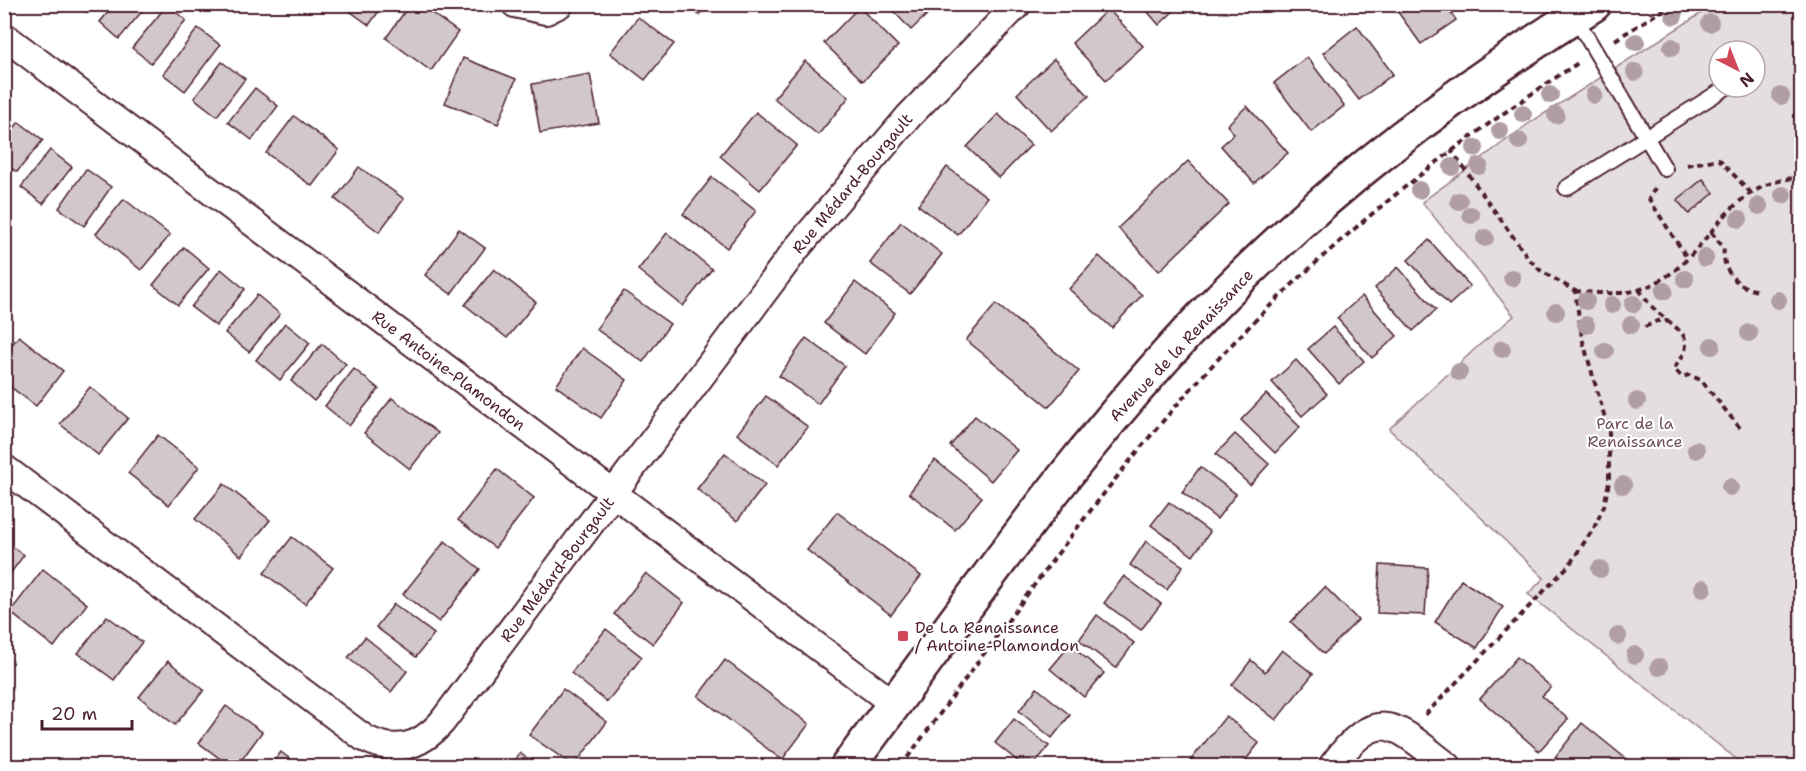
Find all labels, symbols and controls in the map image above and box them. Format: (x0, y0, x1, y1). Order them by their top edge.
north arrow (1707, 39, 1767, 99)
text: N (1735, 68, 1758, 92)
street label: Rue Médard-Bourgault (787, 109, 917, 258)
street label: Avenue de la Renaissance (1105, 264, 1258, 426)
street label: Rue Antoine-Plamondon (368, 306, 530, 435)
park label: Parc de la Renaissance (1587, 413, 1683, 452)
street label: Rue Médard-Bourgault (496, 492, 619, 646)
place label: De La Renaissance / Antoine-Plamondon (915, 617, 1079, 656)
marker: De La Renaissance / Antoine-Plamondon (896, 629, 910, 643)
scale bar (42, 693, 132, 731)
text: 20 m (51, 702, 97, 726)

